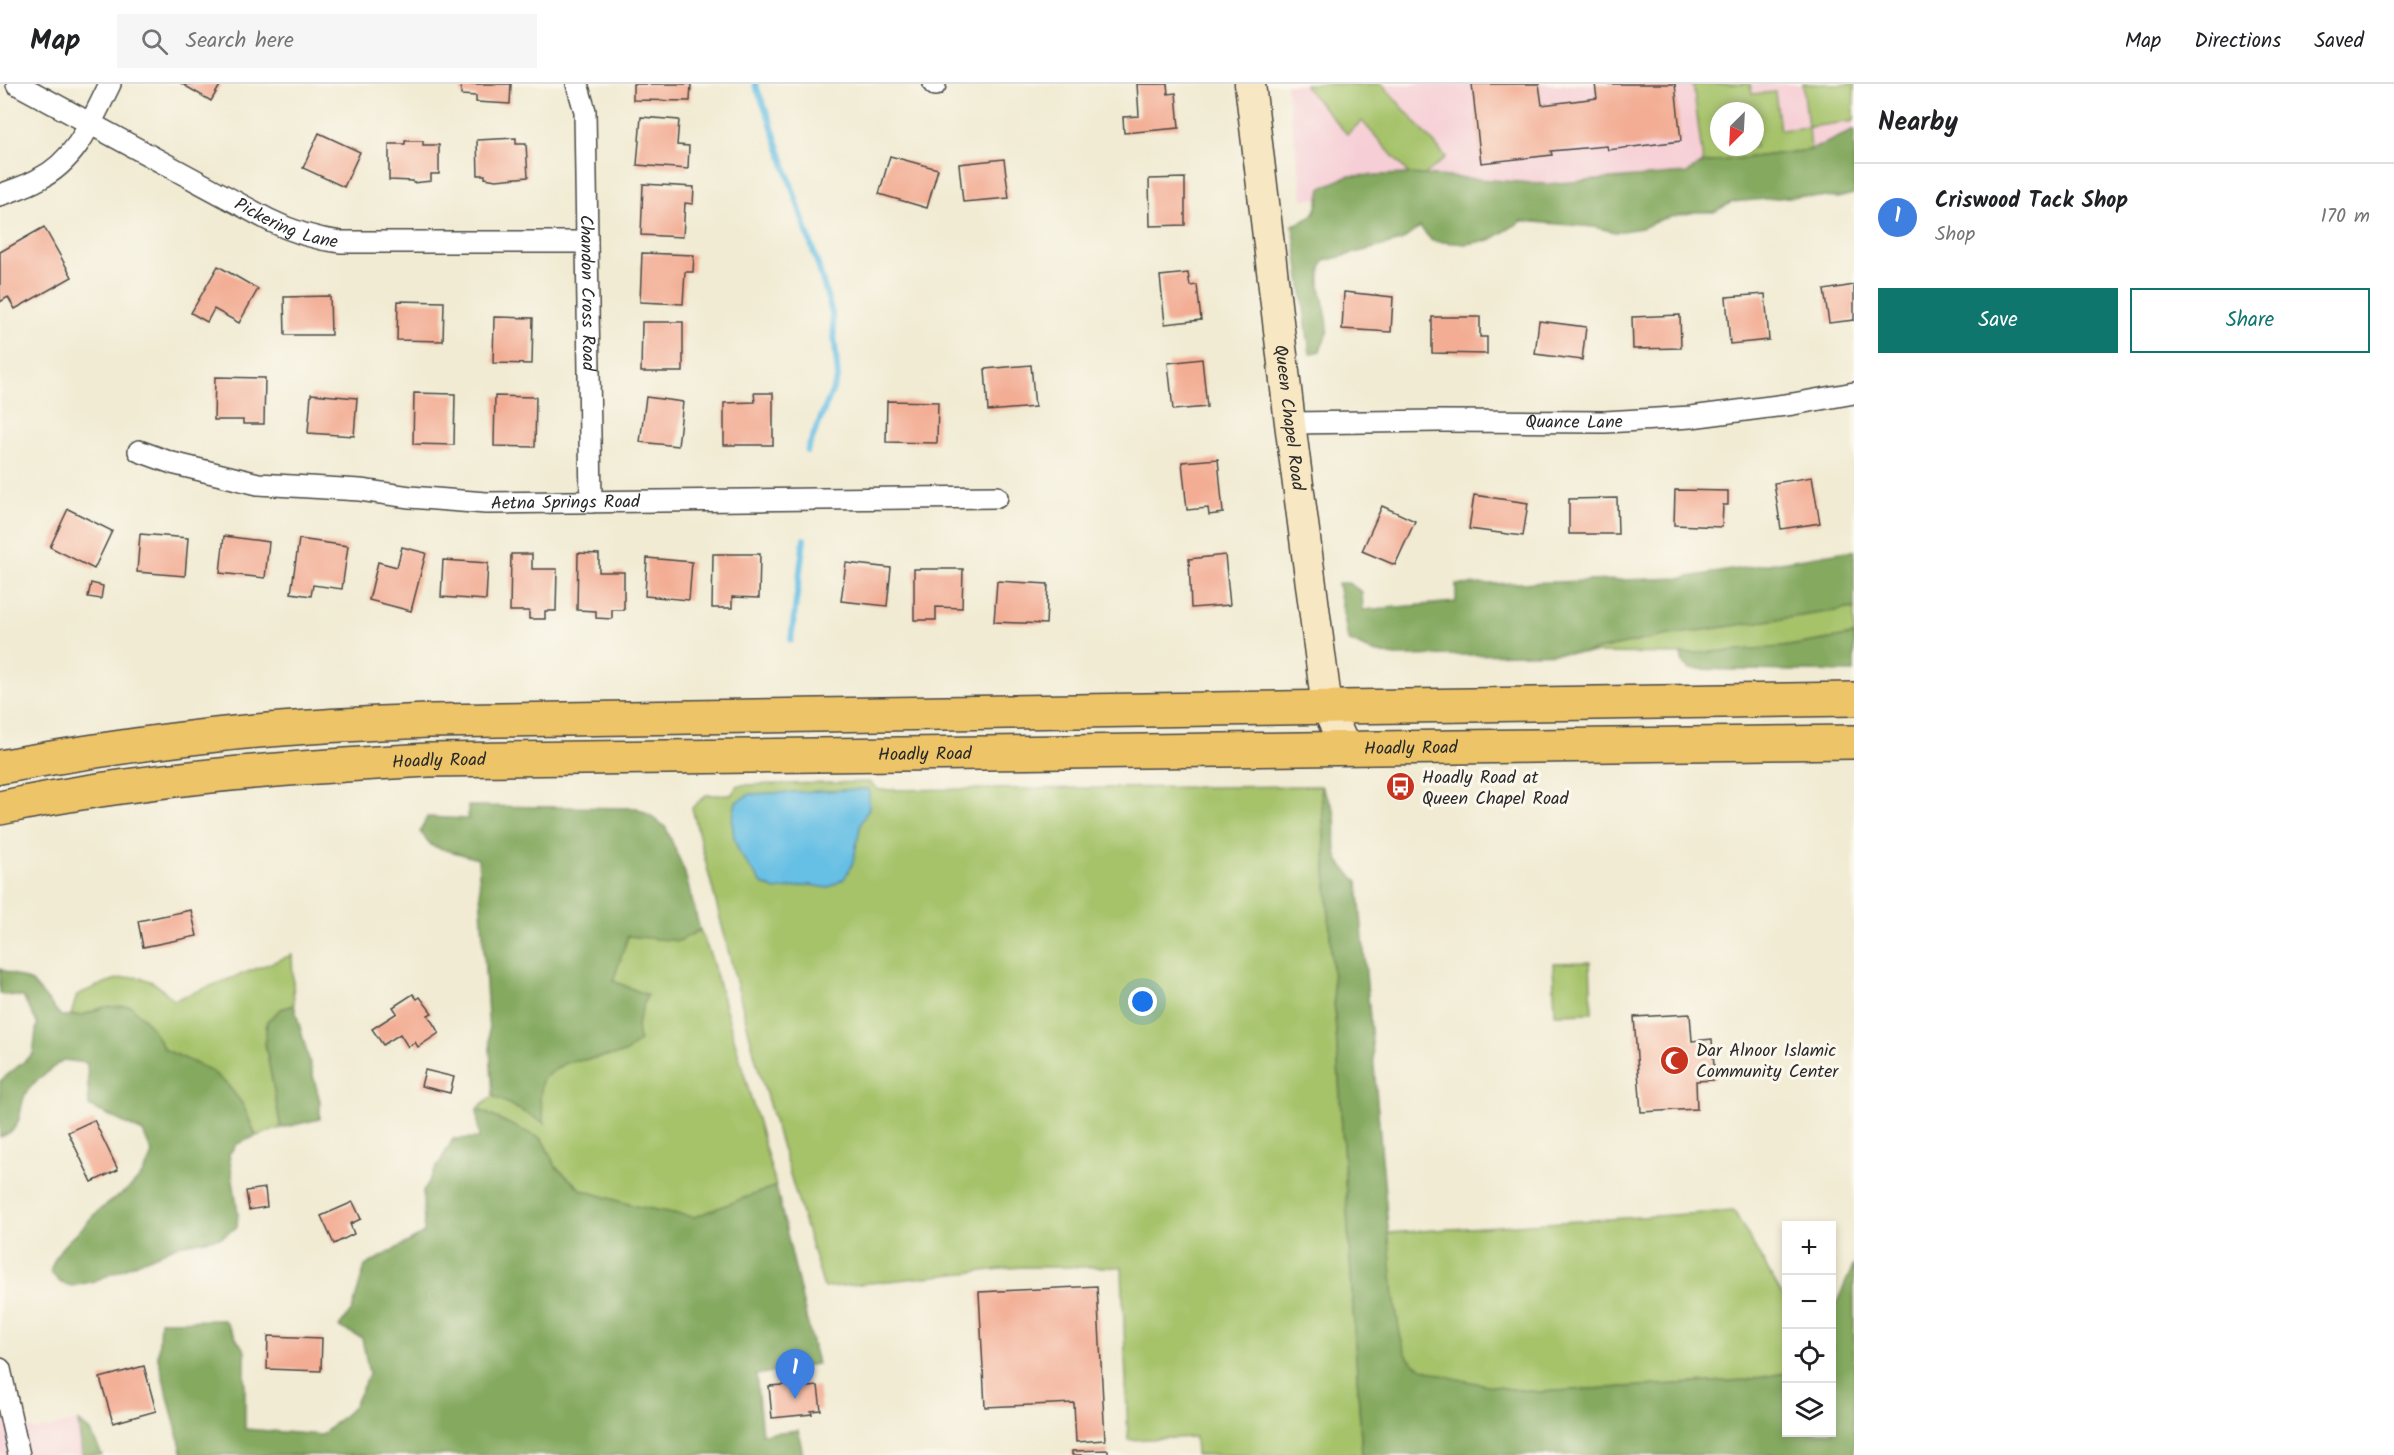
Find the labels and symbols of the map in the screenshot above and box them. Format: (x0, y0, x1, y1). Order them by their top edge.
north arrow (1710, 102, 1764, 156)
street label: Pickering Lane (228, 191, 340, 258)
street label: Chandon Cross Road (571, 215, 602, 372)
street label: Queen Chapel Road (1265, 343, 1312, 493)
street label: Quance Lane (1525, 408, 1624, 438)
street label: Aetna Springs Road (491, 488, 641, 519)
street label: Hoadly Road (1364, 734, 1459, 764)
street label: Hoadly Road (878, 740, 973, 770)
street label: Hoadly Road (391, 746, 487, 778)
place label: Hoadly Road at Queen Chapel Road (1422, 764, 1570, 814)
bus stop icon: Hoadly Road at Queen Chapel Road (1385, 771, 1417, 803)
your location (1128, 987, 1157, 1016)
place label: Dar Alnoor Islamic Community Center (1696, 1037, 1839, 1087)
mosque icon: Dar Alnoor Islamic Community Center (1659, 1044, 1691, 1076)
pin: 1 (776, 1350, 814, 1399)

